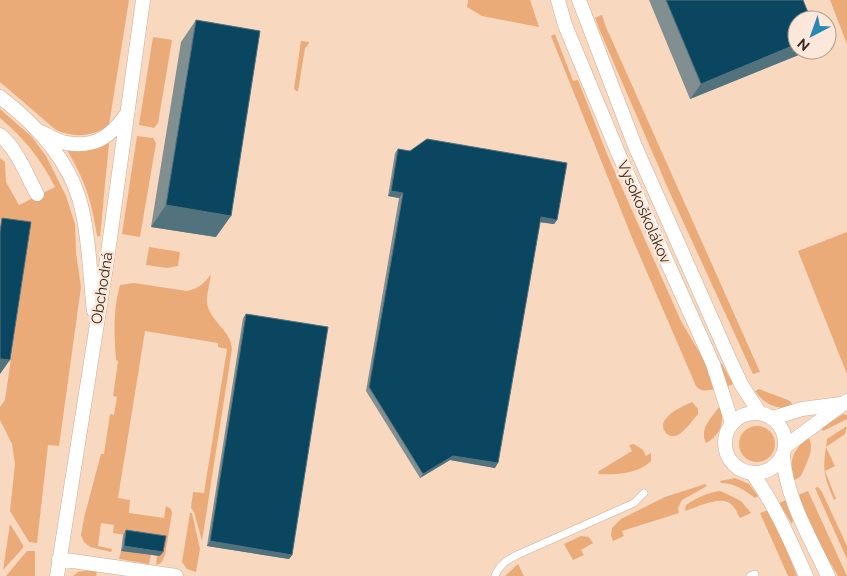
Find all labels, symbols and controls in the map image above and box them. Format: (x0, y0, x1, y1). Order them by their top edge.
north arrow (787, 10, 837, 60)
text: N (794, 35, 813, 54)
street label: Vysokoškolákov (613, 158, 675, 266)
street label: Obchodná (87, 251, 117, 325)

